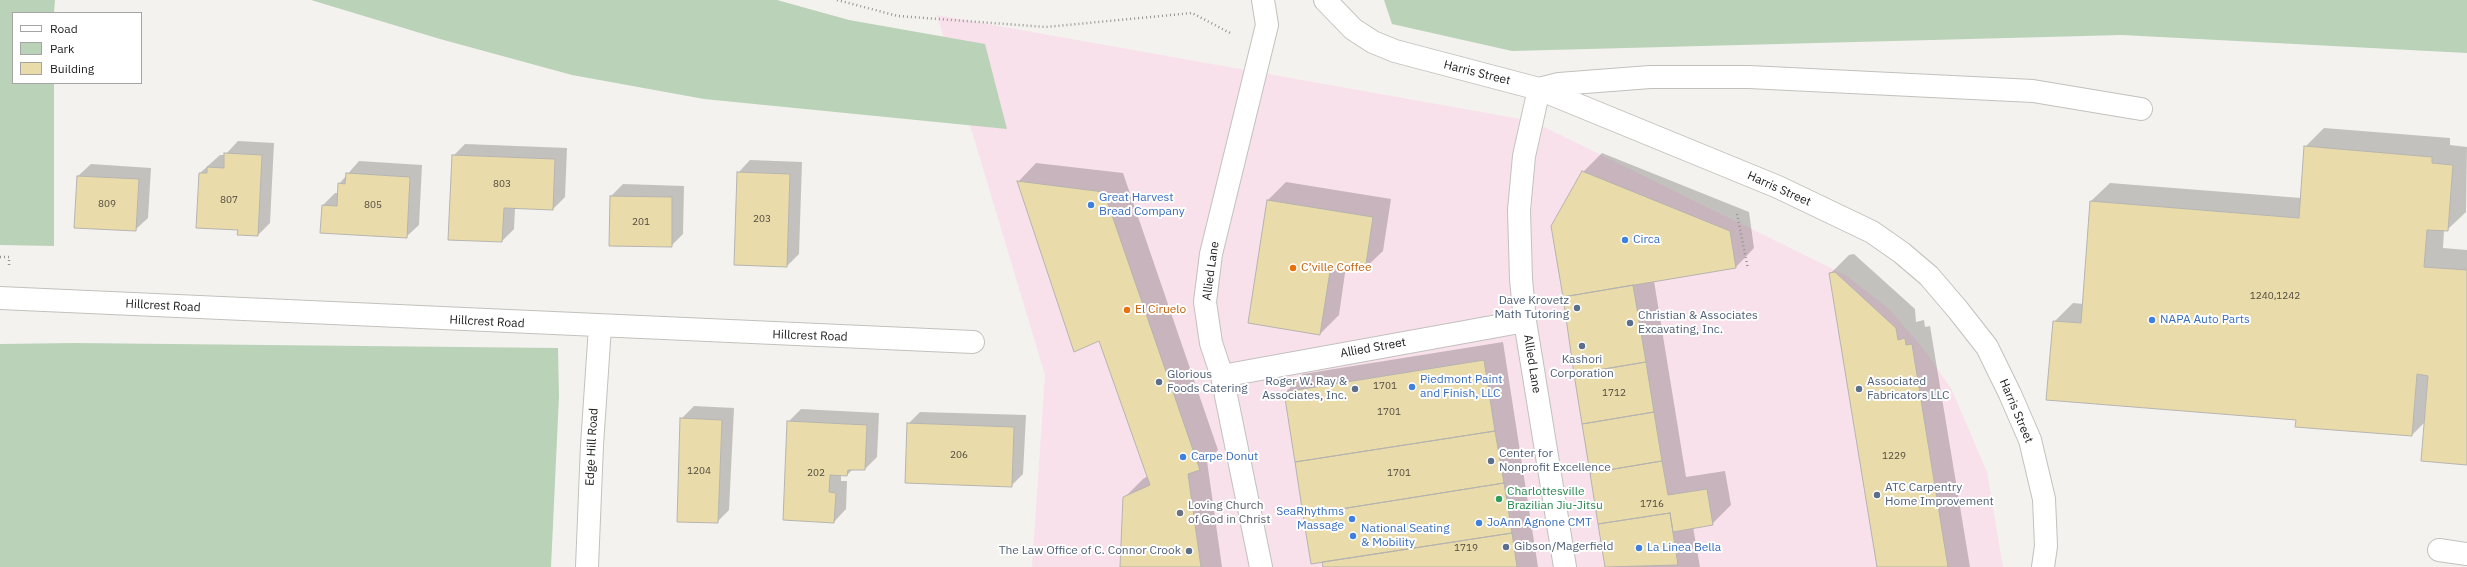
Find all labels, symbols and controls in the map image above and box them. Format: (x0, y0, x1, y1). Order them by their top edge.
legend (12, 12, 142, 84)
text: Road (50, 21, 78, 36)
text: Park (50, 41, 74, 56)
street label: Harris Street (1442, 58, 1512, 88)
text: Building (50, 61, 94, 76)
street label: Harris Street (1745, 169, 1813, 209)
house number: 803 (493, 178, 511, 190)
place label: Great Harvest Bread Company (1099, 191, 1185, 219)
house number: 807 (220, 194, 238, 206)
house number: 809 (98, 198, 116, 210)
house number: 805 (364, 199, 382, 211)
marker: Great Harvest Bread Company (1086, 200, 1096, 210)
house number: 203 (753, 213, 771, 225)
house number: 201 (632, 216, 650, 228)
place label: Circa (1633, 233, 1660, 247)
marker: Circa (1620, 235, 1630, 245)
street label: Allied Lane (1200, 241, 1222, 301)
place label: C’ville Coffee (1301, 261, 1371, 275)
marker: C’ville Coffee (1288, 263, 1298, 273)
house number: 1240,1242 (2250, 290, 2300, 302)
place label: Dave Krovetz Math Tutoring (1494, 294, 1569, 322)
street label: Hillcrest Road (125, 297, 201, 315)
place label: El Ciruelo (1135, 303, 1186, 317)
marker: Dave Krovetz Math Tutoring (1572, 303, 1582, 313)
marker: El Ciruelo (1122, 305, 1132, 315)
place label: Christian & Associates Excavating, Inc. (1638, 309, 1758, 337)
street label: Hillcrest Road (449, 313, 525, 331)
place label: NAPA Auto Parts (2160, 313, 2250, 327)
marker: NAPA Auto Parts (2147, 315, 2157, 325)
marker: Christian & Associates Excavating, Inc. (1625, 318, 1635, 328)
street label: Hillcrest Road (772, 327, 848, 345)
street label: Allied Lane (1520, 334, 1544, 394)
street label: Allied Street (1339, 335, 1407, 361)
marker: Kashori Corporation (1577, 341, 1587, 351)
place label: Kashori Corporation (1550, 353, 1614, 381)
place label: Glorious Foods Catering (1167, 368, 1248, 396)
place label: Piedmont Paint and Finish, LLC (1420, 373, 1502, 401)
place label: Roger W. Ray & Associates, Inc. (1262, 375, 1347, 403)
place label: Associated Fabricators LLC (1867, 375, 1950, 403)
marker: Glorious Foods Catering (1154, 377, 1164, 387)
street label: Harris Street (1996, 377, 2036, 445)
house number: 1701 (1373, 380, 1397, 392)
marker: Piedmont Paint and Finish, LLC (1407, 382, 1417, 392)
marker: Roger W. Ray & Associates, Inc. (1350, 384, 1360, 394)
marker: Associated Fabricators LLC (1854, 384, 1864, 394)
house number: 1712 (1602, 387, 1626, 399)
house number: 1701 (1377, 406, 1401, 418)
street label: Edge Hill Road (583, 408, 601, 486)
place label: Center for Nonprofit Excellence (1499, 447, 1611, 475)
house number: 206 (950, 449, 968, 461)
place label: Carpe Donut (1191, 450, 1258, 464)
house number: 1229 (1882, 450, 1906, 462)
marker: Carpe Donut (1178, 452, 1188, 462)
marker: Center for Nonprofit Excellence (1486, 456, 1496, 466)
house number: 1204 (687, 465, 711, 477)
house number: 202 (807, 467, 825, 479)
house number: 1701 (1387, 467, 1411, 479)
place label: ATC Carpentry Home Improvement (1885, 481, 1994, 509)
place label: Charlottesville Brazilian Jiu-Jitsu (1507, 485, 1603, 513)
marker: ATC Carpentry Home Improvement (1872, 490, 1882, 500)
marker: Charlottesville Brazilian Jiu-Jitsu (1494, 494, 1504, 504)
house number: 1716 (1640, 498, 1664, 510)
place label: Loving Church of God in Christ (1188, 499, 1271, 527)
place label: SeaRhythms Massage (1276, 505, 1344, 533)
marker: Loving Church of God in Christ (1175, 508, 1185, 518)
marker: SeaRhythms Massage (1347, 514, 1357, 524)
place label: JoAnn Agnone CMT (1487, 516, 1592, 530)
marker: JoAnn Agnone CMT (1474, 518, 1484, 528)
place label: National Seating & Mobility (1361, 522, 1449, 550)
marker: National Seating & Mobility (1348, 531, 1358, 541)
place label: Gibson/Magerfield (1514, 540, 1613, 554)
place label: La Linea Bella (1647, 541, 1721, 555)
house number: 1719 (1454, 542, 1478, 554)
marker: Gibson/Magerfield (1501, 542, 1511, 552)
marker: La Linea Bella (1634, 543, 1644, 553)
place label: The Law Office of C. Connor Crook (999, 544, 1181, 558)
marker: The Law Office of C. Connor Crook (1184, 546, 1194, 556)

